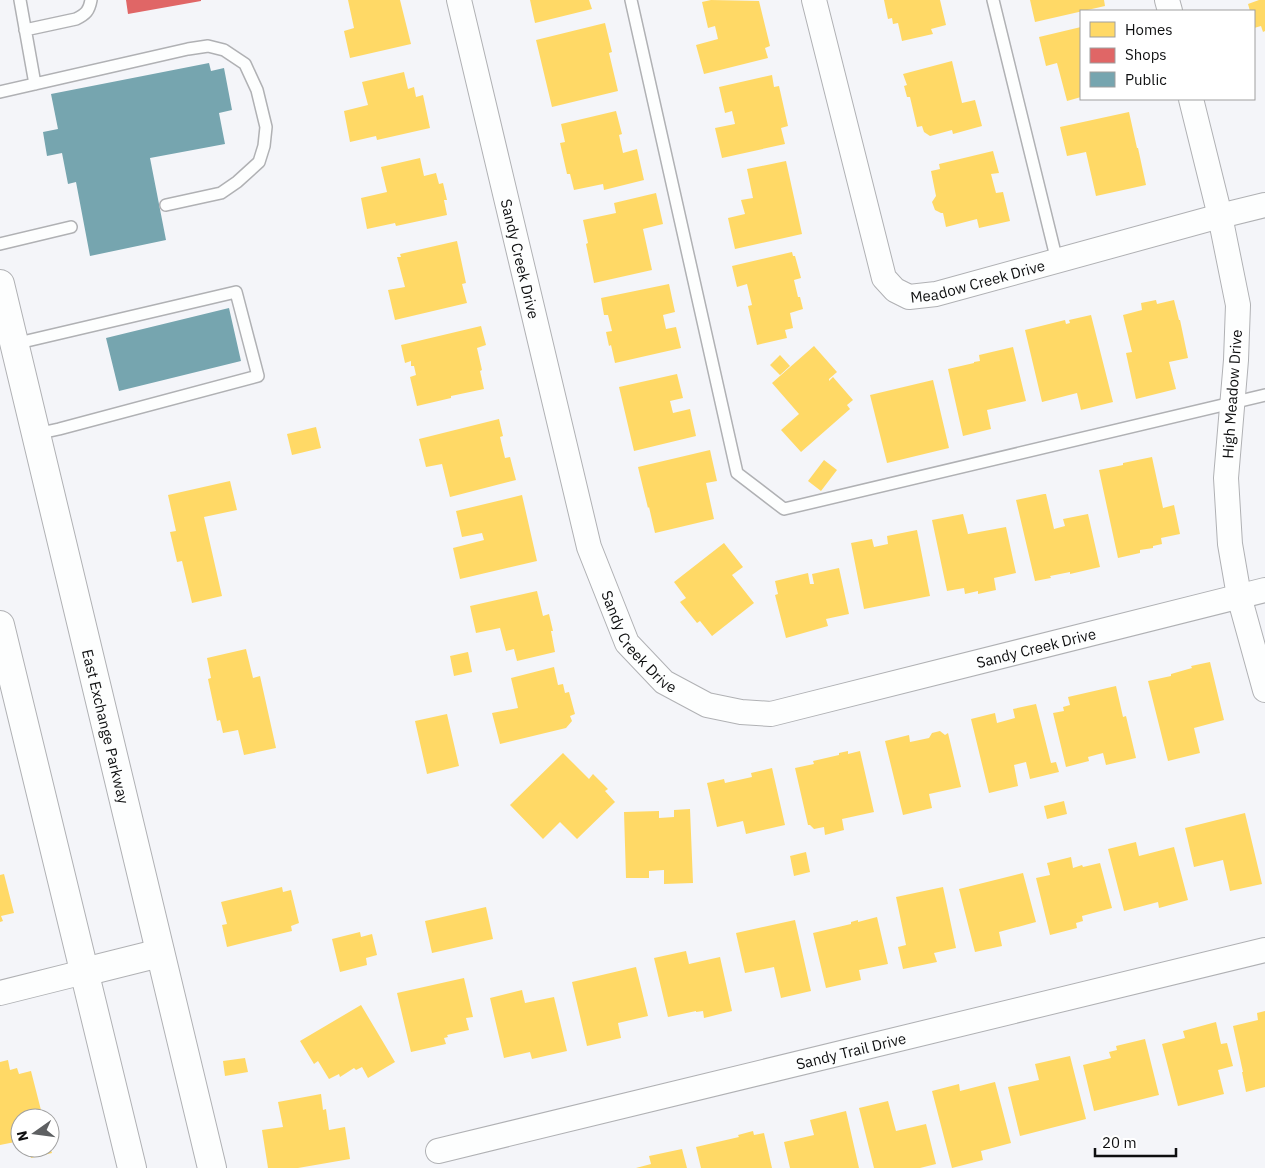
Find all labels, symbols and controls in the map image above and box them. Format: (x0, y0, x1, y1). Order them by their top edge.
legend (1080, 10, 1255, 100)
text: Homes (1125, 20, 1173, 39)
text: Shops (1125, 45, 1167, 64)
text: Public (1125, 70, 1167, 89)
street label: Sandy Creek Drive (497, 197, 544, 321)
street label: Meadow Creek Drive (909, 255, 1047, 306)
street label: High Meadow Drive (1218, 329, 1246, 459)
street label: Sandy Creek Drive (598, 588, 680, 697)
street label: Sandy Creek Drive (974, 623, 1098, 672)
street label: East Exchange Parkway (78, 647, 134, 806)
street label: Sandy Trail Drive (794, 1028, 908, 1073)
north arrow (10, 1108, 60, 1158)
scale bar (1095, 1126, 1176, 1158)
text: N (12, 1129, 32, 1143)
text: 20 m (1102, 1133, 1137, 1152)

